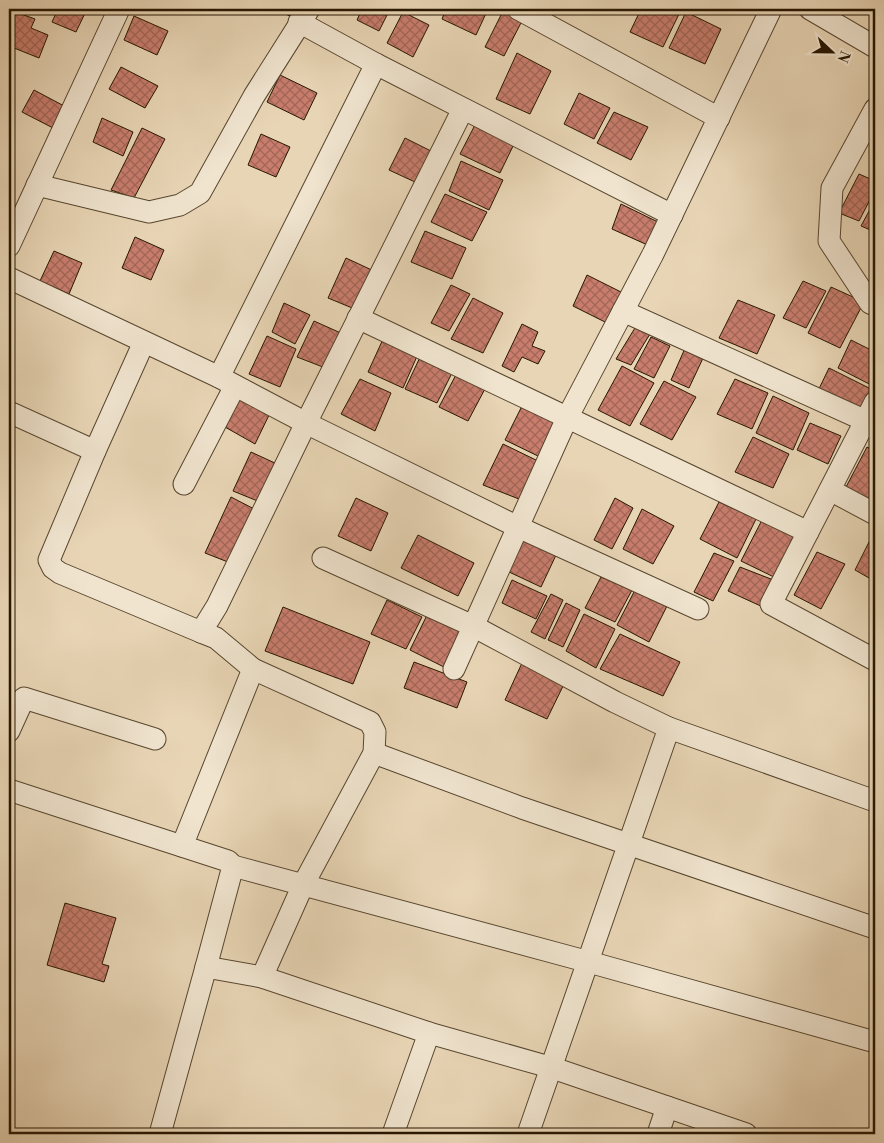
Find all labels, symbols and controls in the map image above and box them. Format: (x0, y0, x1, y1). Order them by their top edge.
north arrow (806, 28, 856, 78)
text: N (833, 48, 854, 65)

